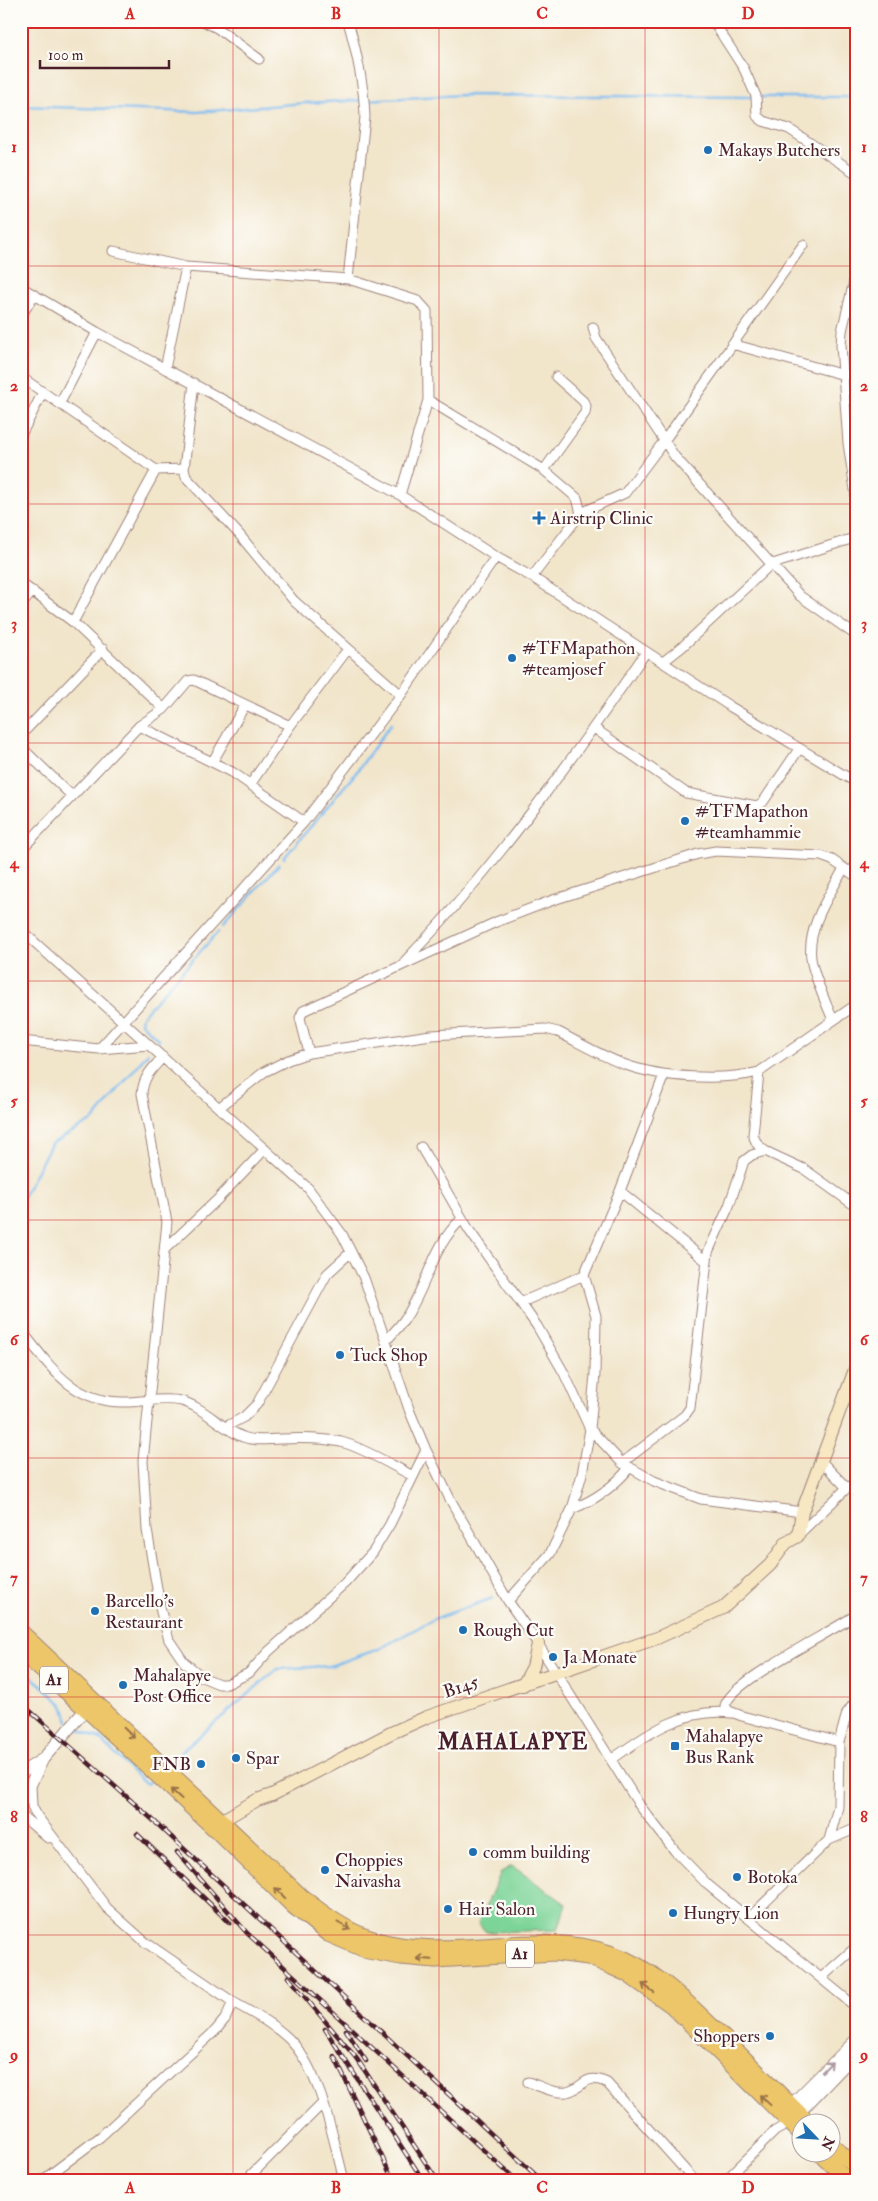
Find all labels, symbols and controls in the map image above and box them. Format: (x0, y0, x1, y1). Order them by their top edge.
text: A (124, 4, 136, 24)
text: B (331, 4, 341, 24)
text: C (536, 4, 548, 24)
text: D (741, 4, 755, 24)
scale bar (40, 38, 169, 70)
text: 100 m (48, 46, 84, 65)
text: 1 (11, 137, 17, 157)
text: 1 (861, 137, 867, 157)
place label: Makays Butchers (718, 139, 840, 162)
marker: Makays Butchers (702, 144, 714, 156)
text: 2 (10, 376, 18, 396)
text: 2 (860, 376, 868, 396)
place label: Airstrip Clinic (549, 507, 653, 530)
marker: Airstrip Clinic (532, 511, 546, 525)
text: 3 (11, 614, 17, 634)
text: 3 (861, 614, 867, 634)
place label: #TFMapathon #teamjosef (522, 637, 635, 681)
marker: #TFMapathon #teamjosef (506, 652, 518, 664)
place label: #TFMapathon #teamhammie (695, 800, 808, 844)
marker: #TFMapathon #teamhammie (679, 815, 691, 827)
text: 4 (9, 853, 20, 873)
text: 4 (859, 853, 870, 873)
text: 5 (10, 1091, 18, 1111)
text: 5 (860, 1091, 868, 1111)
text: 6 (10, 1330, 20, 1350)
text: 6 (860, 1330, 870, 1350)
place label: Tuck Shop (350, 1344, 428, 1367)
marker: Tuck Shop (334, 1349, 346, 1361)
text: 7 (10, 1568, 18, 1588)
text: 7 (860, 1568, 868, 1588)
place label: Barcello's Restaurant (105, 1590, 183, 1634)
marker: Barcello's Restaurant (89, 1605, 101, 1617)
place label: Rough Cut (473, 1619, 554, 1642)
marker: Rough Cut (457, 1624, 469, 1636)
place label: Ja Monate (562, 1646, 637, 1669)
marker: Ja Monate (547, 1651, 559, 1663)
place label: Mahalapye Post Office (133, 1664, 212, 1708)
road number: A1 (40, 1666, 68, 1694)
street label: B145 (440, 1670, 482, 1704)
marker: Mahalapye Post Office (117, 1679, 129, 1691)
place label: Mahalapye Bus Rank (685, 1725, 763, 1769)
one-way arrow (123, 1727, 136, 1739)
district label: MAHALAPYE (437, 1728, 588, 1756)
marker: Mahalapye Bus Rank (669, 1740, 681, 1752)
place label: Spar (246, 1747, 280, 1770)
marker: Spar (230, 1752, 242, 1764)
place label: FNB (152, 1753, 191, 1776)
marker: FNB (195, 1758, 207, 1770)
one-way arrow (170, 1788, 183, 1800)
text: 8 (10, 1807, 18, 1827)
text: 8 (860, 1807, 868, 1827)
place label: comm building (483, 1841, 591, 1864)
marker: comm building (467, 1846, 479, 1858)
place label: Choppies Naivasha (335, 1849, 403, 1893)
marker: Choppies Naivasha (319, 1864, 331, 1876)
place label: Botoka (747, 1866, 798, 1889)
marker: Botoka (731, 1871, 743, 1883)
one-way arrow (274, 1887, 287, 1899)
place label: Hair Salon (458, 1898, 535, 1921)
place label: Hungry Lion (683, 1902, 779, 1925)
marker: Hair Salon (442, 1903, 454, 1915)
marker: Hungry Lion (667, 1907, 679, 1919)
one-way arrow (336, 1921, 351, 1931)
road number: A1 (506, 1940, 534, 1968)
one-way arrow (416, 1955, 432, 1964)
one-way arrow (641, 1983, 655, 1993)
place label: Shoppers (693, 2025, 760, 2048)
marker: Shoppers (764, 2030, 776, 2042)
text: 9 (8, 2045, 18, 2065)
text: 9 (858, 2045, 868, 2065)
one-way arrow (821, 2061, 834, 2073)
one-way arrow (759, 2094, 772, 2106)
north arrow (790, 2114, 840, 2164)
text: N (817, 2133, 838, 2153)
text: A (124, 2178, 136, 2198)
text: B (331, 2178, 341, 2198)
text: C (536, 2178, 548, 2198)
text: D (741, 2178, 755, 2198)

